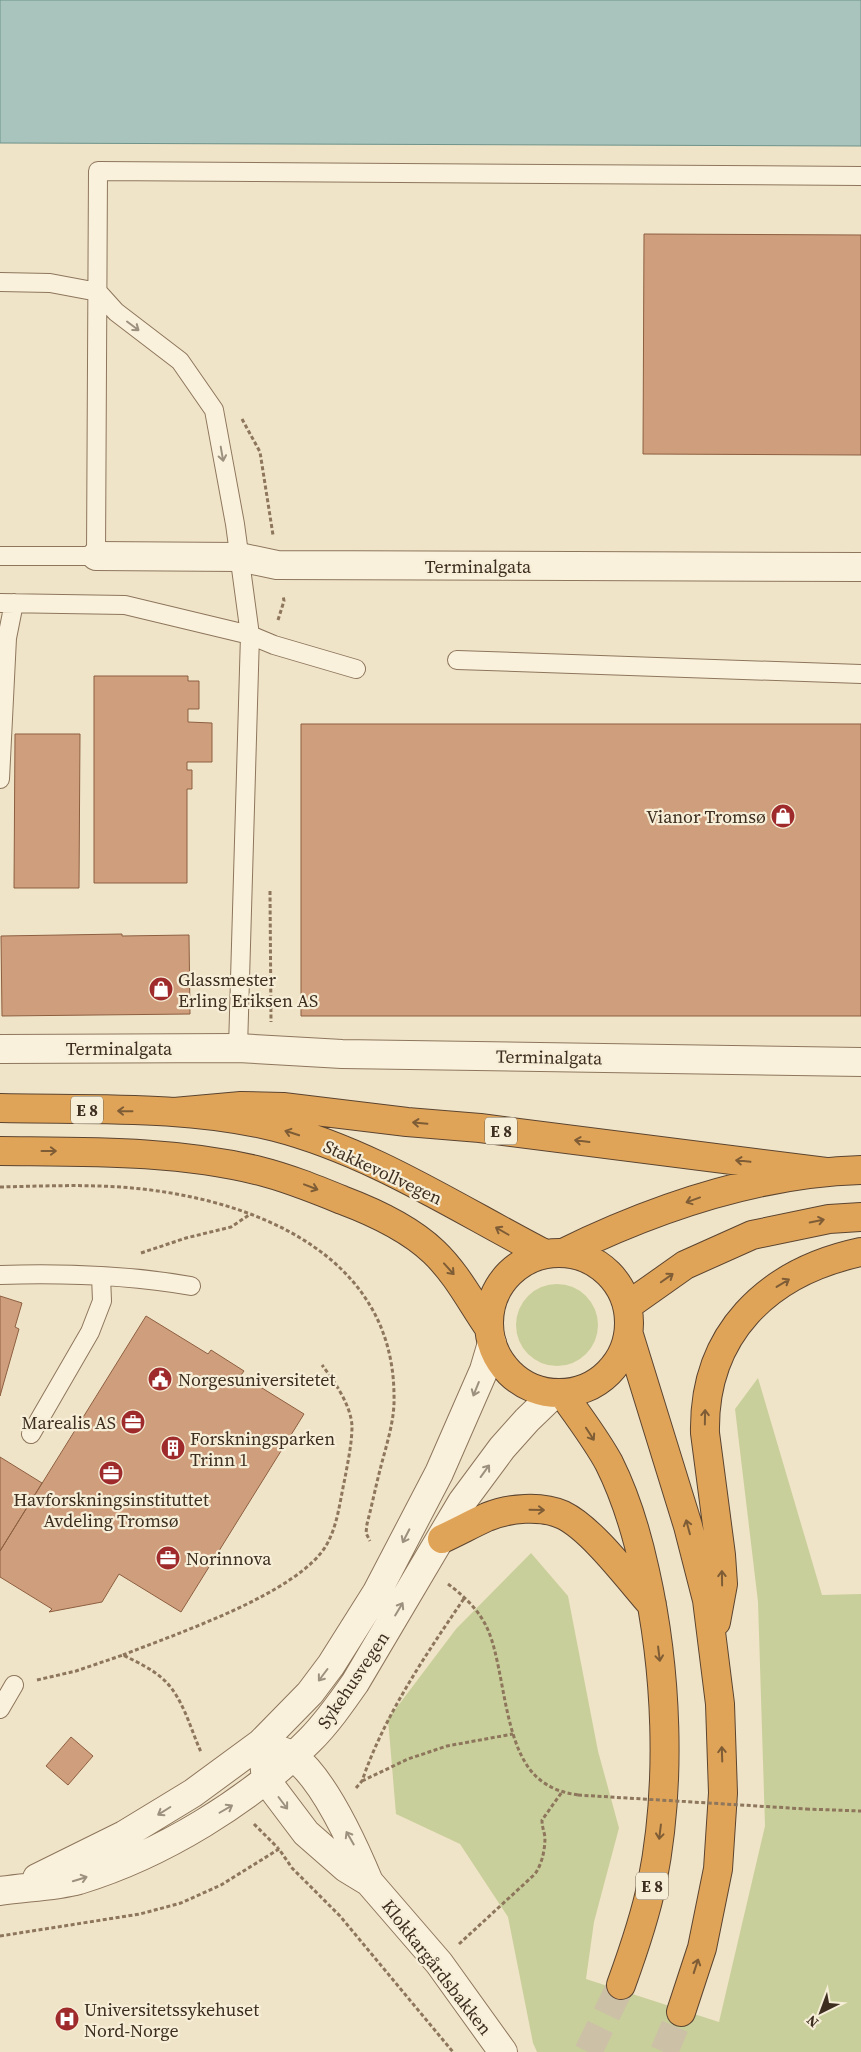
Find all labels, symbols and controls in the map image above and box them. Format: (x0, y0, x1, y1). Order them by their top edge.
one-way arrow (126, 320, 139, 331)
one-way arrow (217, 445, 227, 461)
street label: Terminalgata (425, 554, 532, 579)
shop icon: Vianor Tromsø (770, 803, 796, 829)
place label: Vianor Tromsø (646, 804, 766, 829)
place label: Glassmester Erling Eriksen AS (178, 967, 318, 1013)
shop icon: Glassmester Erling Eriksen AS (148, 976, 174, 1002)
street label: Terminalgata (66, 1036, 173, 1061)
street label: Terminalgata (496, 1044, 603, 1070)
road number: E 8 (71, 1096, 103, 1124)
one-way arrow (118, 1106, 134, 1116)
one-way arrow (413, 1118, 429, 1128)
road number: E 8 (485, 1118, 517, 1144)
one-way arrow (285, 1127, 301, 1137)
street label: Stakkevollvegen (319, 1134, 447, 1211)
one-way arrow (574, 1136, 590, 1146)
one-way arrow (40, 1146, 56, 1156)
one-way arrow (736, 1156, 752, 1166)
one-way arrow (303, 1183, 318, 1192)
one-way arrow (686, 1196, 702, 1206)
one-way arrow (809, 1216, 825, 1225)
one-way arrow (496, 1226, 510, 1236)
one-way arrow (443, 1263, 455, 1276)
one-way arrow (660, 1273, 674, 1283)
one-way arrow (775, 1277, 789, 1287)
public building icon: Norgesuniversitetet (147, 1366, 173, 1392)
place label: Norgesuniversitetet (178, 1367, 336, 1392)
one-way arrow (470, 1381, 480, 1396)
office icon: Marealis AS (120, 1409, 146, 1435)
one-way arrow (700, 1409, 709, 1425)
place label: Marealis AS (22, 1410, 116, 1435)
place label: Forskningsparken Trinn 1 (190, 1426, 335, 1472)
one-way arrow (585, 1427, 595, 1441)
building icon: Forskningsparken Trinn 1 (160, 1435, 186, 1461)
office icon: Havforskningsinstituttet Avdeling Tromsø (98, 1460, 124, 1486)
one-way arrow (480, 1464, 490, 1478)
place label: Havforskningsinstituttet Avdeling Tromsø (13, 1487, 209, 1533)
one-way arrow (529, 1505, 545, 1514)
one-way arrow (683, 1520, 692, 1536)
one-way arrow (401, 1528, 411, 1542)
office icon: Norinnova (155, 1545, 181, 1571)
place label: Norinnova (186, 1546, 272, 1571)
one-way arrow (717, 1571, 727, 1587)
one-way arrow (395, 1603, 405, 1617)
street label: Sykehusvegen (311, 1626, 395, 1734)
one-way arrow (654, 1646, 664, 1662)
one-way arrow (318, 1668, 329, 1681)
one-way arrow (717, 1746, 727, 1762)
one-way arrow (278, 1796, 288, 1810)
one-way arrow (218, 1803, 232, 1813)
one-way arrow (158, 1806, 172, 1816)
one-way arrow (655, 1824, 665, 1840)
one-way arrow (344, 1831, 354, 1845)
road number: E 8 (636, 1872, 668, 1900)
one-way arrow (72, 1873, 88, 1883)
street label: Klokkargårdsbakken (376, 1894, 498, 2040)
one-way arrow (692, 1959, 701, 1974)
north arrow (796, 1987, 846, 2037)
place label: Universitetssykehuset Nord-Norge (84, 1997, 259, 2043)
hospital icon: Universitetssykehuset Nord-Norge (54, 2006, 80, 2032)
text: N (802, 2011, 823, 2033)

